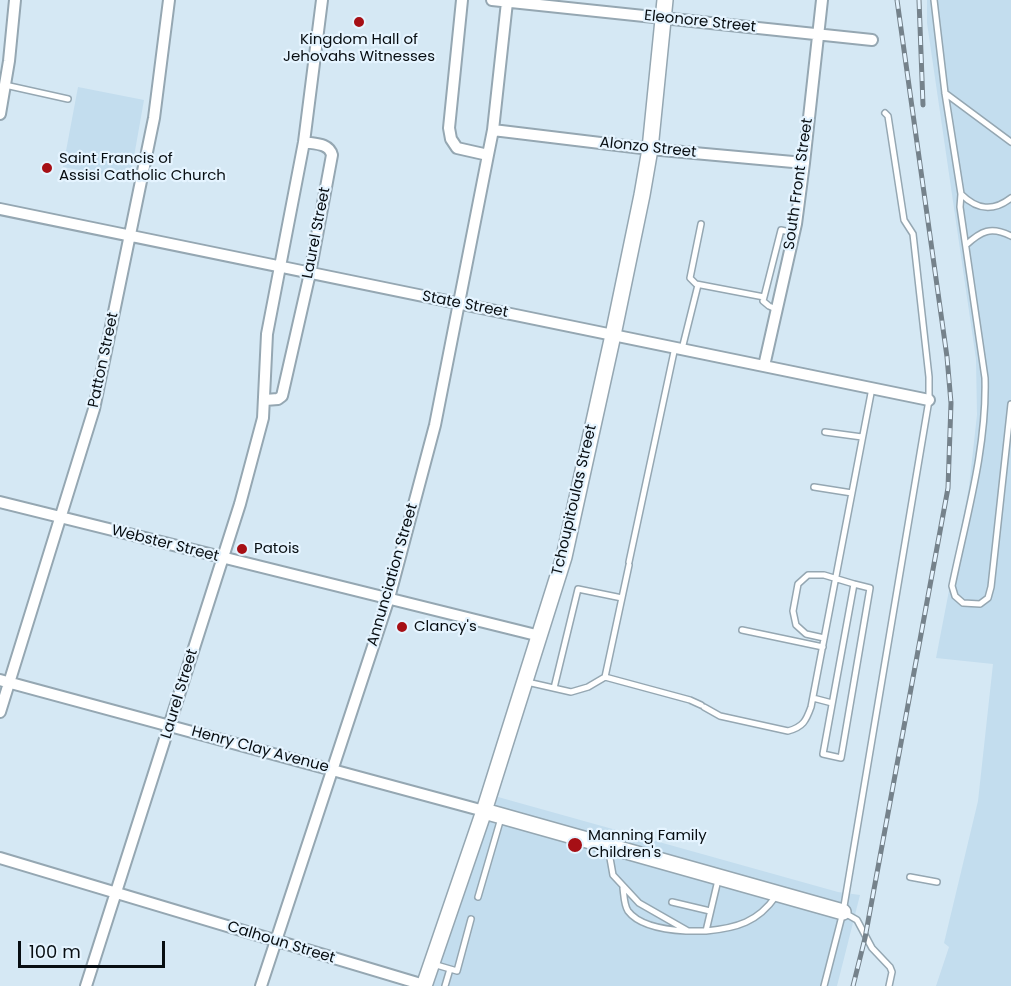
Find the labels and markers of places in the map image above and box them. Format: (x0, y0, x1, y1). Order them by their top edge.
marker: Kingdom Hall of Jehovahs Witnesses (352, 15, 366, 29)
place label: Kingdom Hall of Jehovahs Witnesses (283, 31, 435, 66)
place label: Saint Francis of Assisi Catholic Church (59, 150, 226, 185)
marker: Saint Francis of Assisi Catholic Church (40, 161, 54, 175)
place label: Patois (254, 540, 299, 558)
marker: Patois (235, 542, 249, 556)
place label: Clancy's (414, 618, 477, 636)
marker: Clancy's (395, 620, 409, 634)
place label: Manning Family Children's (588, 827, 707, 862)
marker: Manning Family Children's (566, 836, 584, 854)

